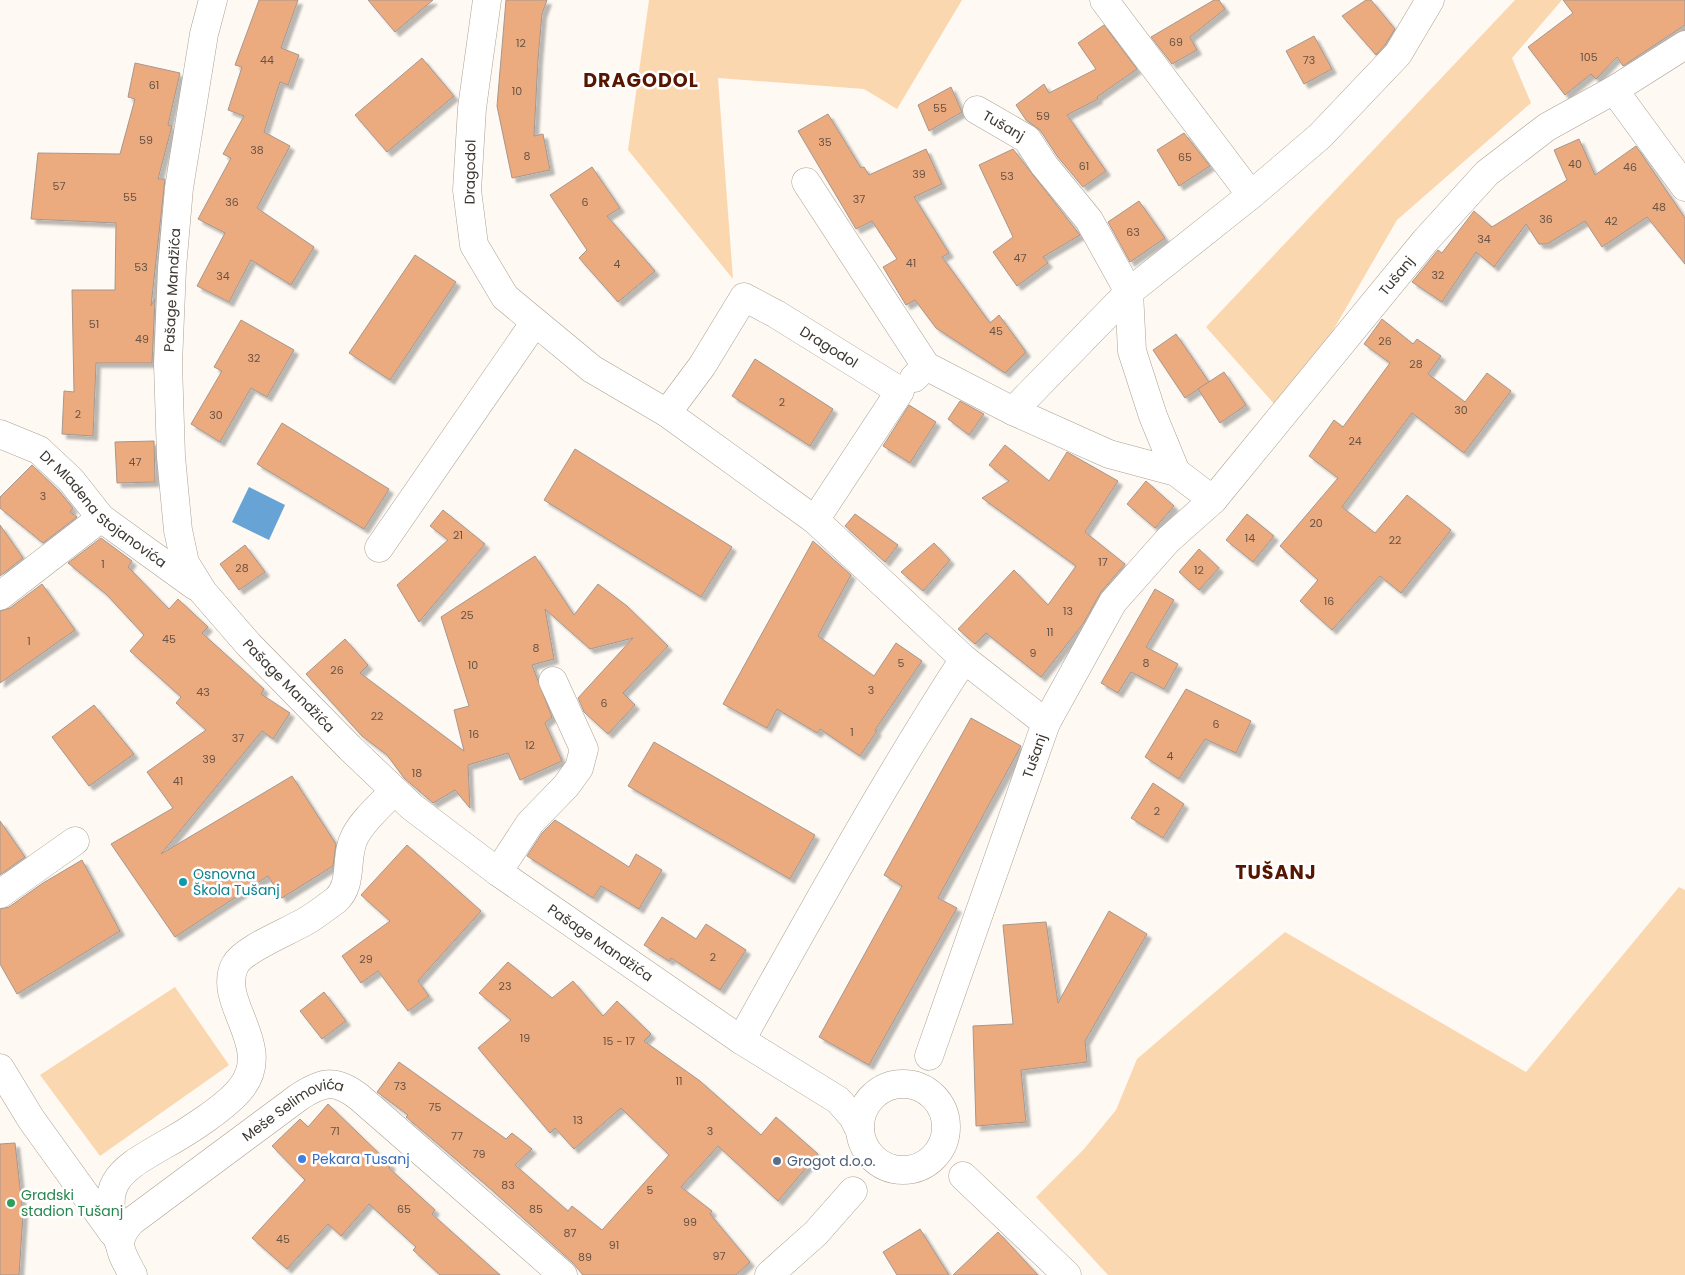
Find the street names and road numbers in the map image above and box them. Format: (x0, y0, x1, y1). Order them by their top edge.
street label: Tušanj (979, 105, 1029, 146)
street label: Dragodol (459, 139, 481, 205)
street label: Pašage Mandžića (159, 228, 185, 352)
street label: Tušanj (1374, 252, 1419, 300)
street label: Dragodol (796, 321, 862, 373)
street label: Dr Mladena Stojanovića (35, 446, 171, 572)
street label: Pašage Mandžića (238, 635, 339, 737)
street label: Tušanj (1017, 731, 1051, 781)
street label: Pašage Mandžića (544, 899, 657, 986)
street label: Meše Selimovića (238, 1074, 347, 1146)

